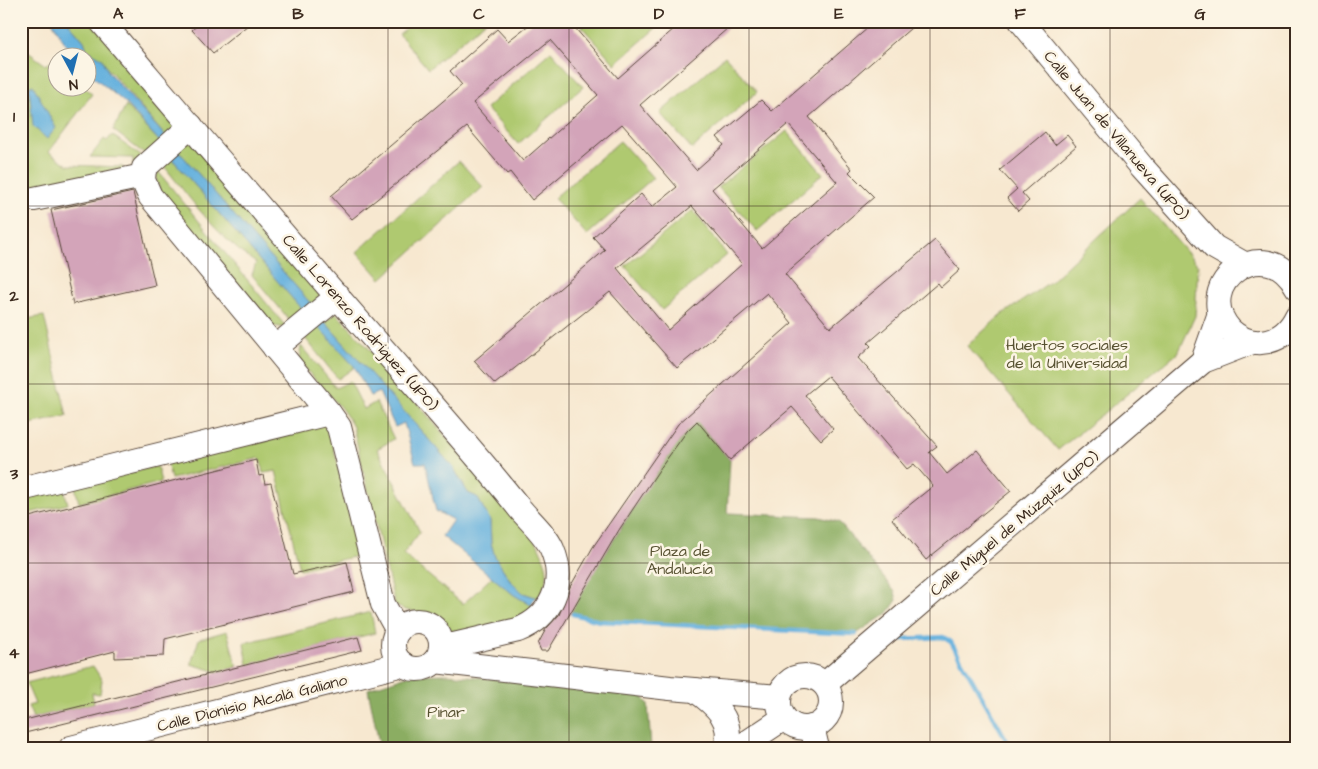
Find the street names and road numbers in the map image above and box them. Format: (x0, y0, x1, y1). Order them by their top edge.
street label: Calle Juan de Villanueva (UPO) (1039, 46, 1194, 226)
street label: Calle Lorenzo Rodríguez (UPO) (276, 229, 444, 417)
street label: Calle Miguel de Múzquiz (UPO) (925, 446, 1105, 602)
street label: Calle Dionisio Alcalá Galiano (155, 669, 350, 737)

